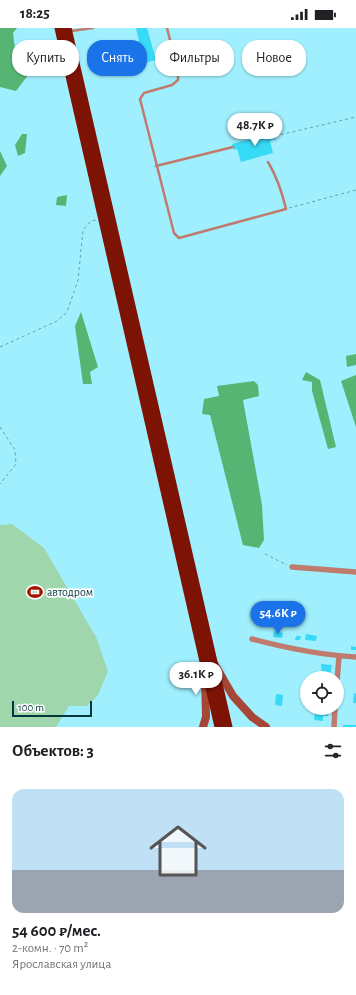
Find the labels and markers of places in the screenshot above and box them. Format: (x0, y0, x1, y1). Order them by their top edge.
pin: 48.7K ₽ (218, 113, 292, 147)
sports icon: автодром (26, 583, 44, 601)
place label: автодром (47, 586, 93, 598)
pin: 54.6K ₽ (241, 601, 315, 635)
pin: 36.1K ₽ (159, 662, 233, 696)

